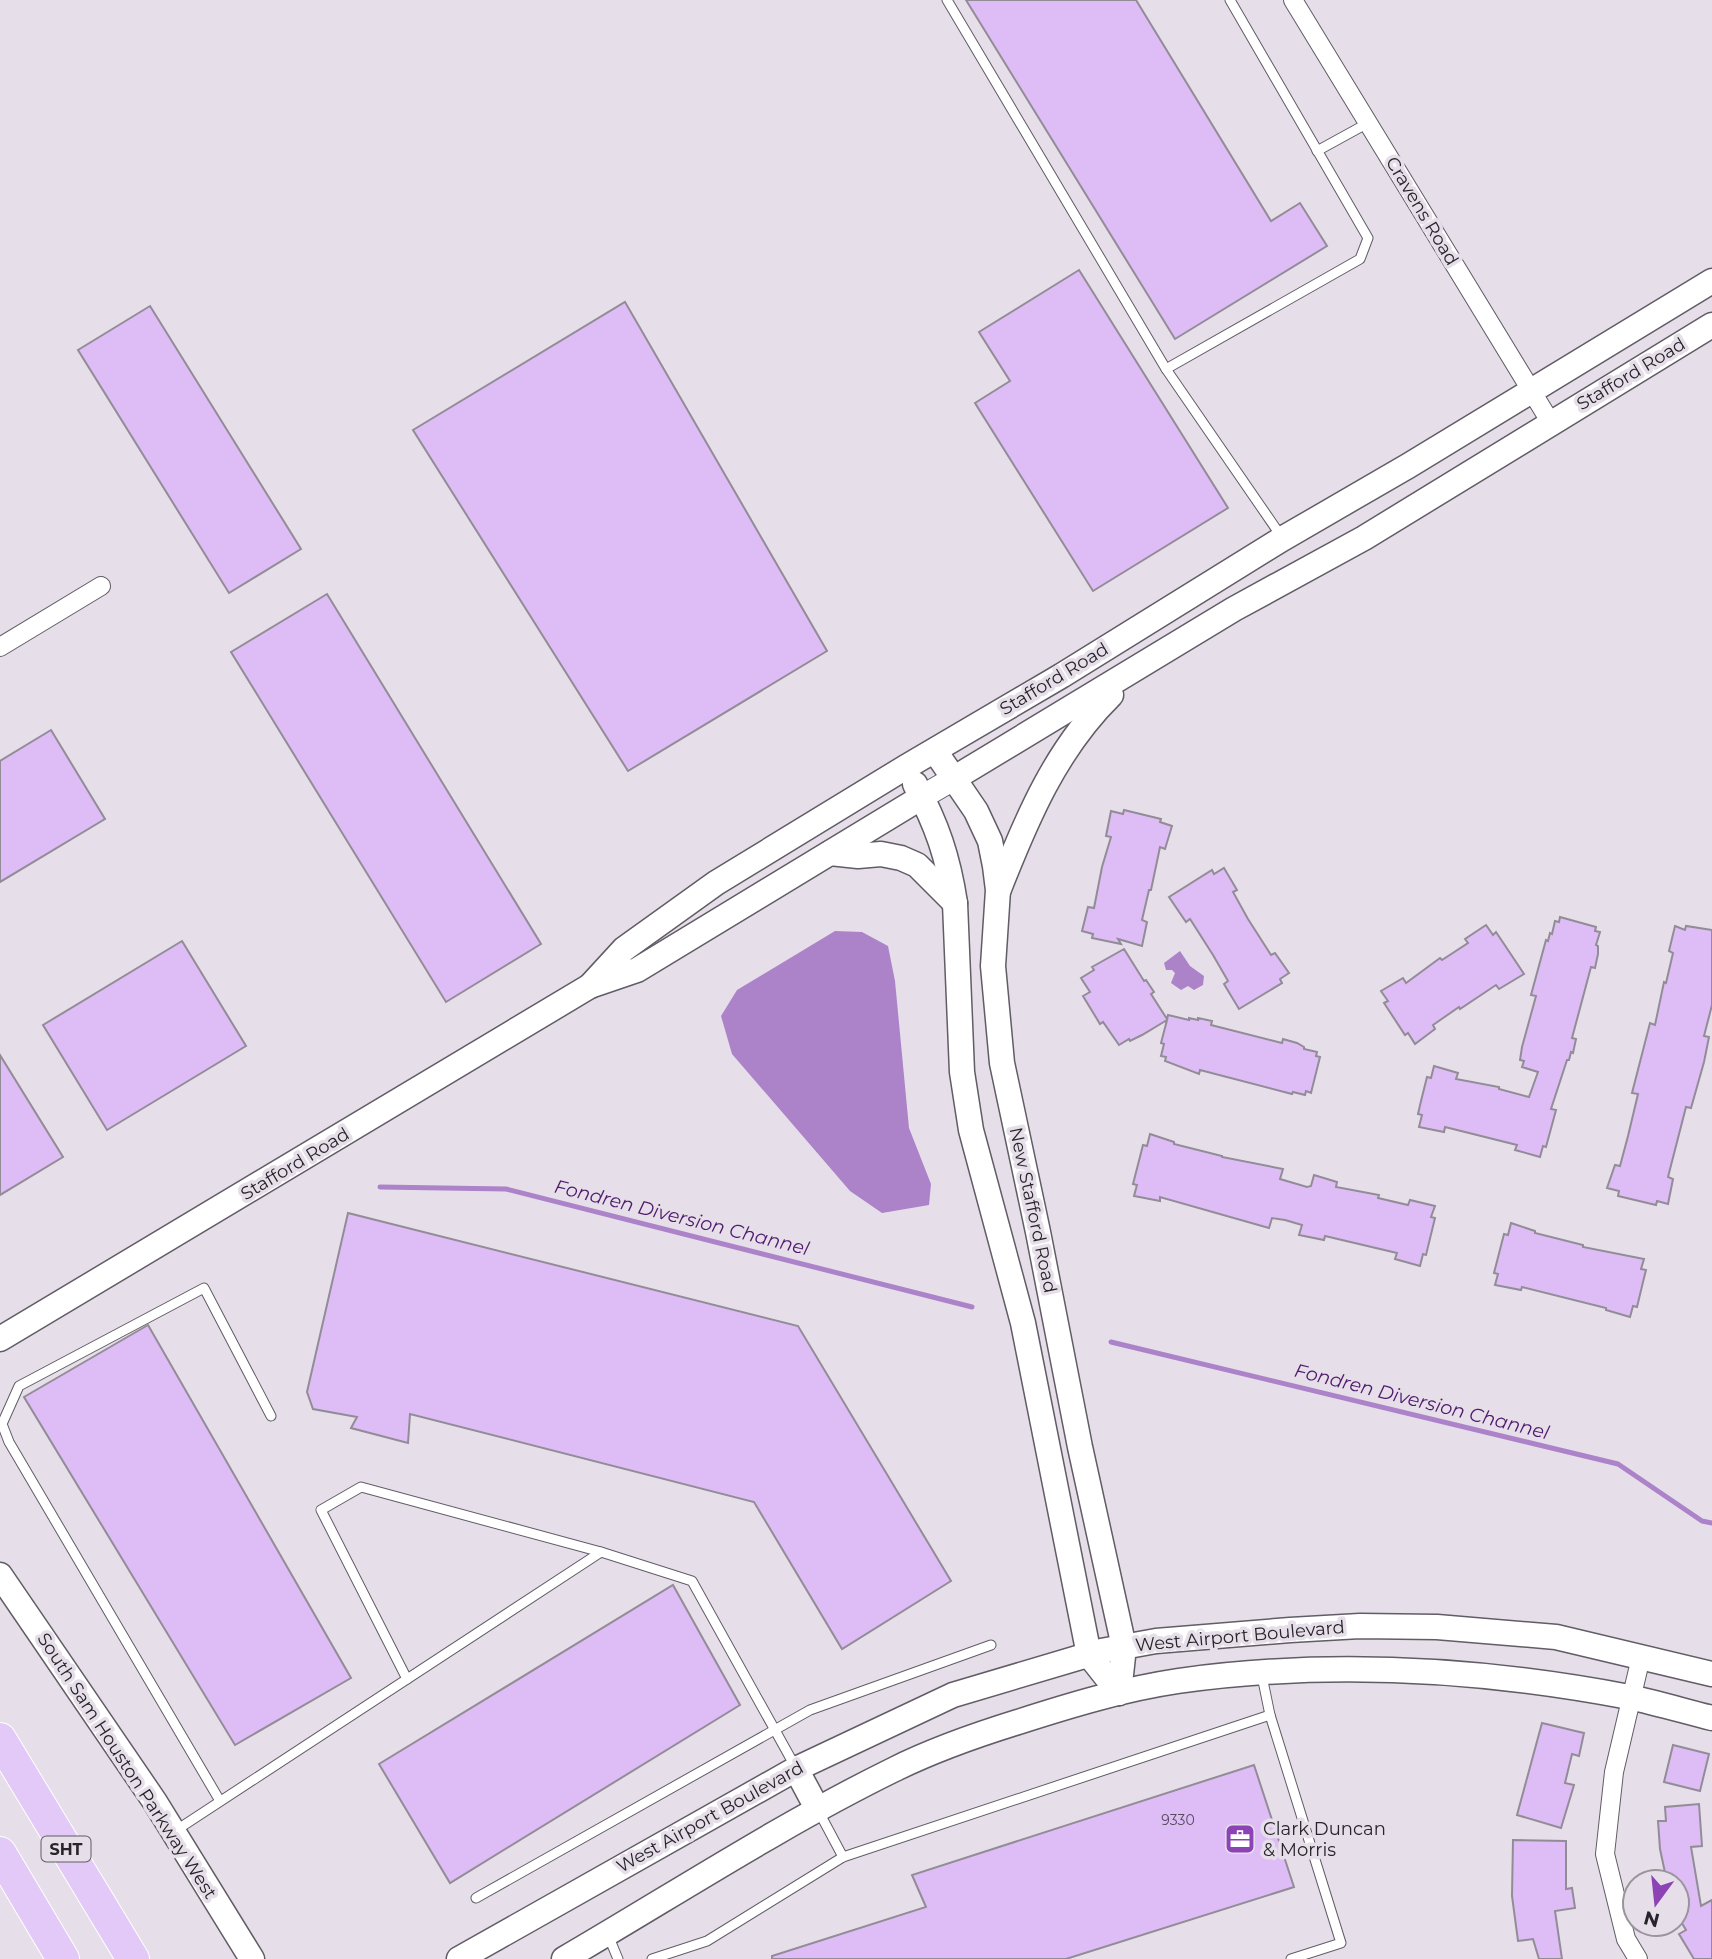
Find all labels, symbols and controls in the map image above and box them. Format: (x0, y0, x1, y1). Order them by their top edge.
street label: Cravens Road (1381, 153, 1463, 269)
street label: Stafford Road (1573, 333, 1689, 415)
street label: Stafford Road (996, 638, 1112, 720)
street label: Stafford Road (237, 1123, 353, 1205)
street label: New Stafford Road (1005, 1125, 1061, 1295)
water label: Fondren Diversion Channel (552, 1175, 812, 1261)
water label: Fondren Diversion Channel (1292, 1359, 1552, 1445)
street label: West Airport Boulevard (1134, 1616, 1346, 1656)
street label: South Sam Houston Parkway West (33, 1629, 221, 1903)
street label: West Airport Boulevard (613, 1756, 807, 1878)
house number: 9330 (1161, 1811, 1195, 1829)
place label: Clark Duncan & Morris (1263, 1818, 1386, 1861)
office icon: Clark Duncan & Morris (1223, 1822, 1257, 1856)
road number: SHT (42, 1837, 90, 1862)
north arrow (1621, 1868, 1691, 1938)
text: N (1641, 1906, 1662, 1932)

